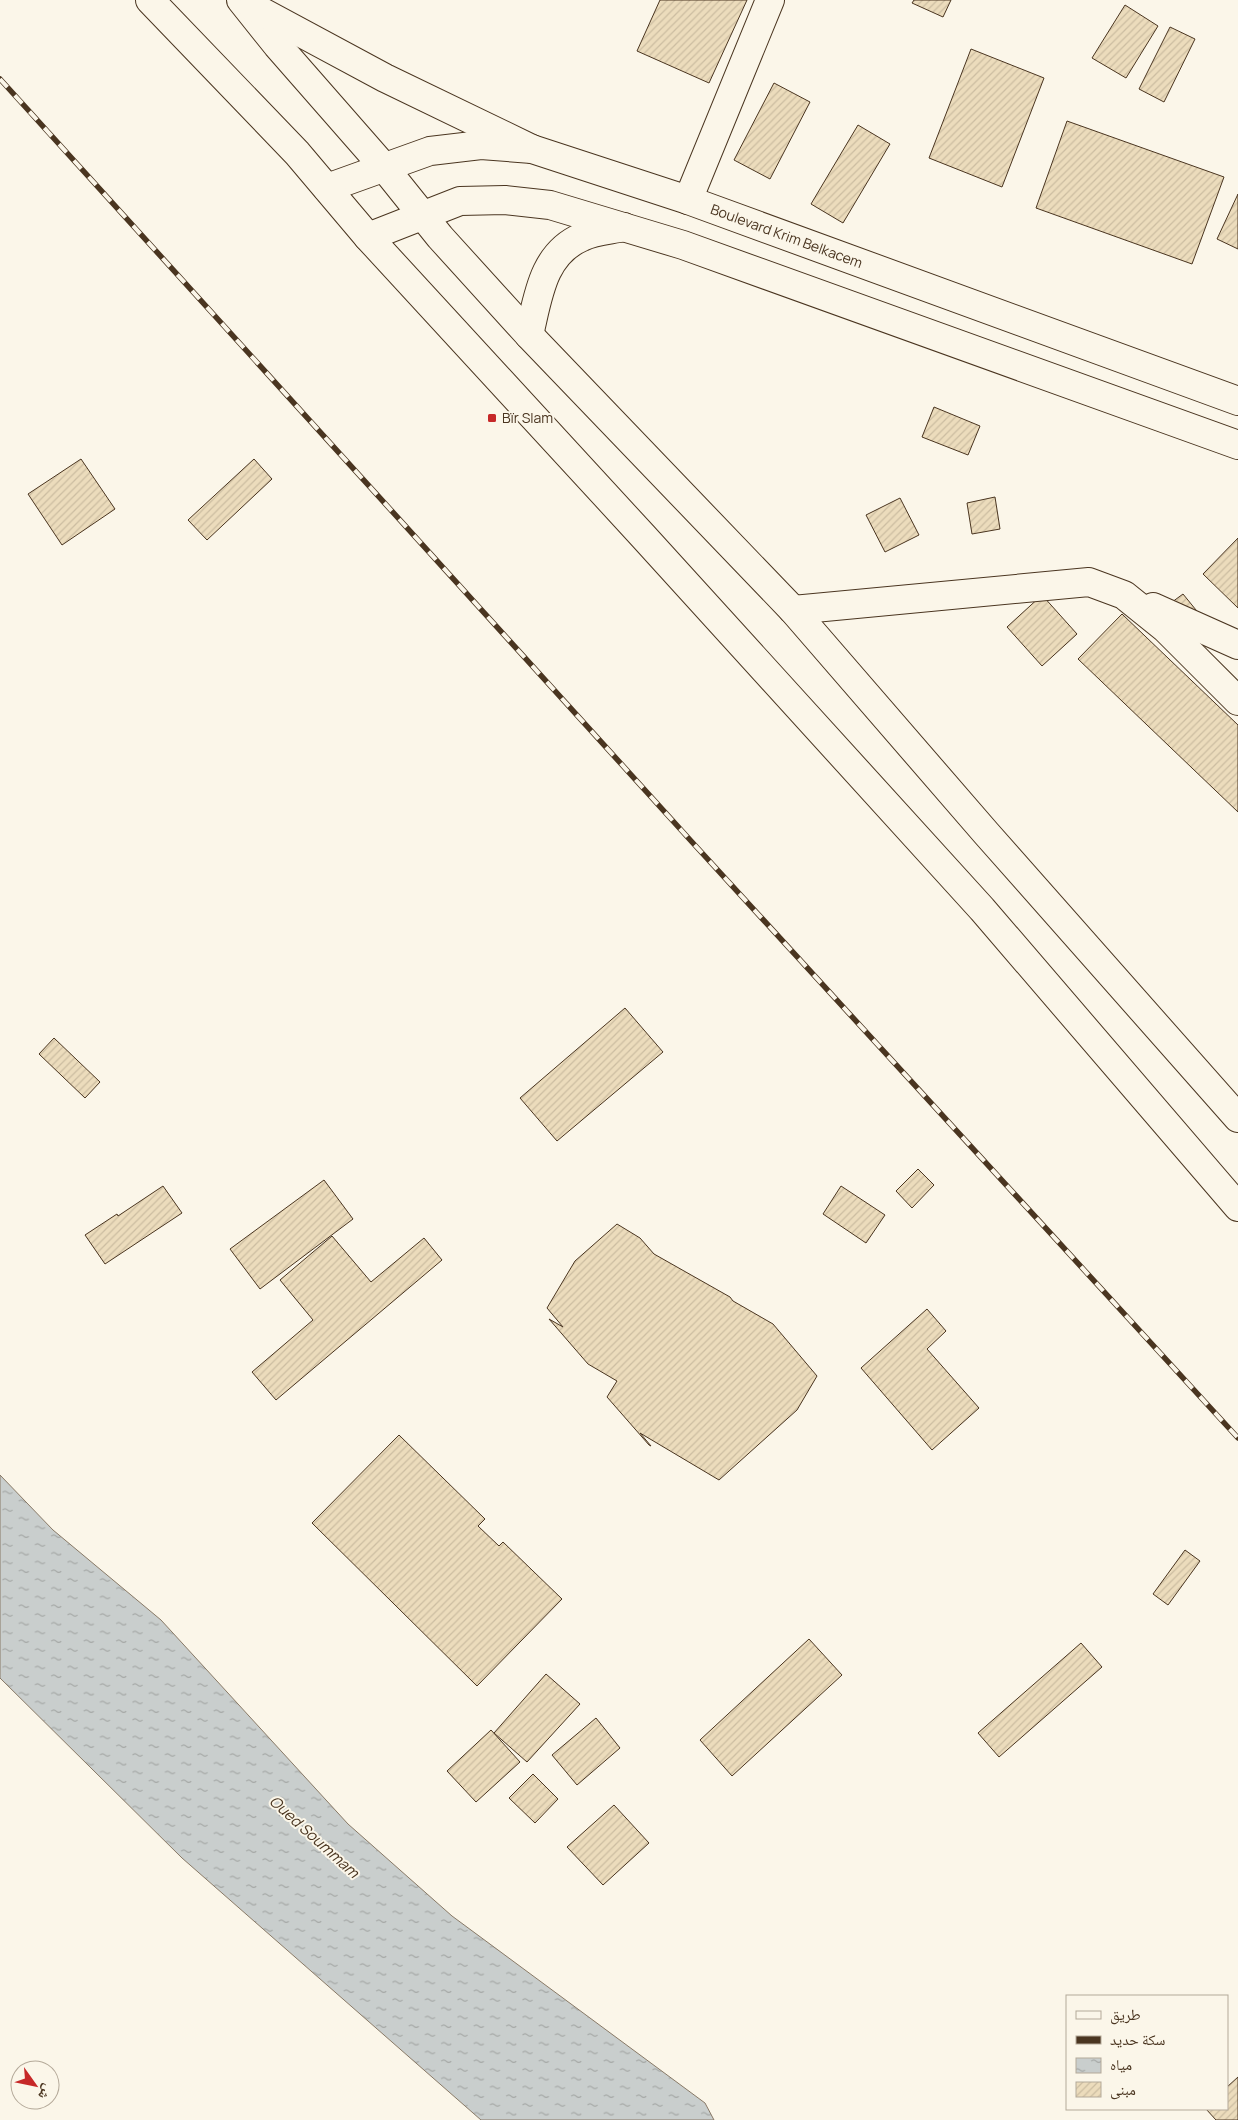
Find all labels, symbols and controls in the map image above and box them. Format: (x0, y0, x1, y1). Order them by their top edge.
street label: Boulevard Krim Belkacem (708, 199, 865, 272)
place label: Bïr Slam (502, 408, 553, 427)
marker: Bïr Slam (486, 412, 498, 424)
water label: Oued Soummam (265, 1791, 365, 1883)
legend (1066, 1995, 1228, 2110)
text: طريق (1110, 2004, 1141, 2025)
text: سكة حديد (1110, 2029, 1166, 2050)
text: مياه (1110, 2054, 1132, 2075)
north arrow (10, 2060, 60, 2110)
text: مبنى (1110, 2079, 1136, 2100)
text: ش (34, 2081, 58, 2104)

